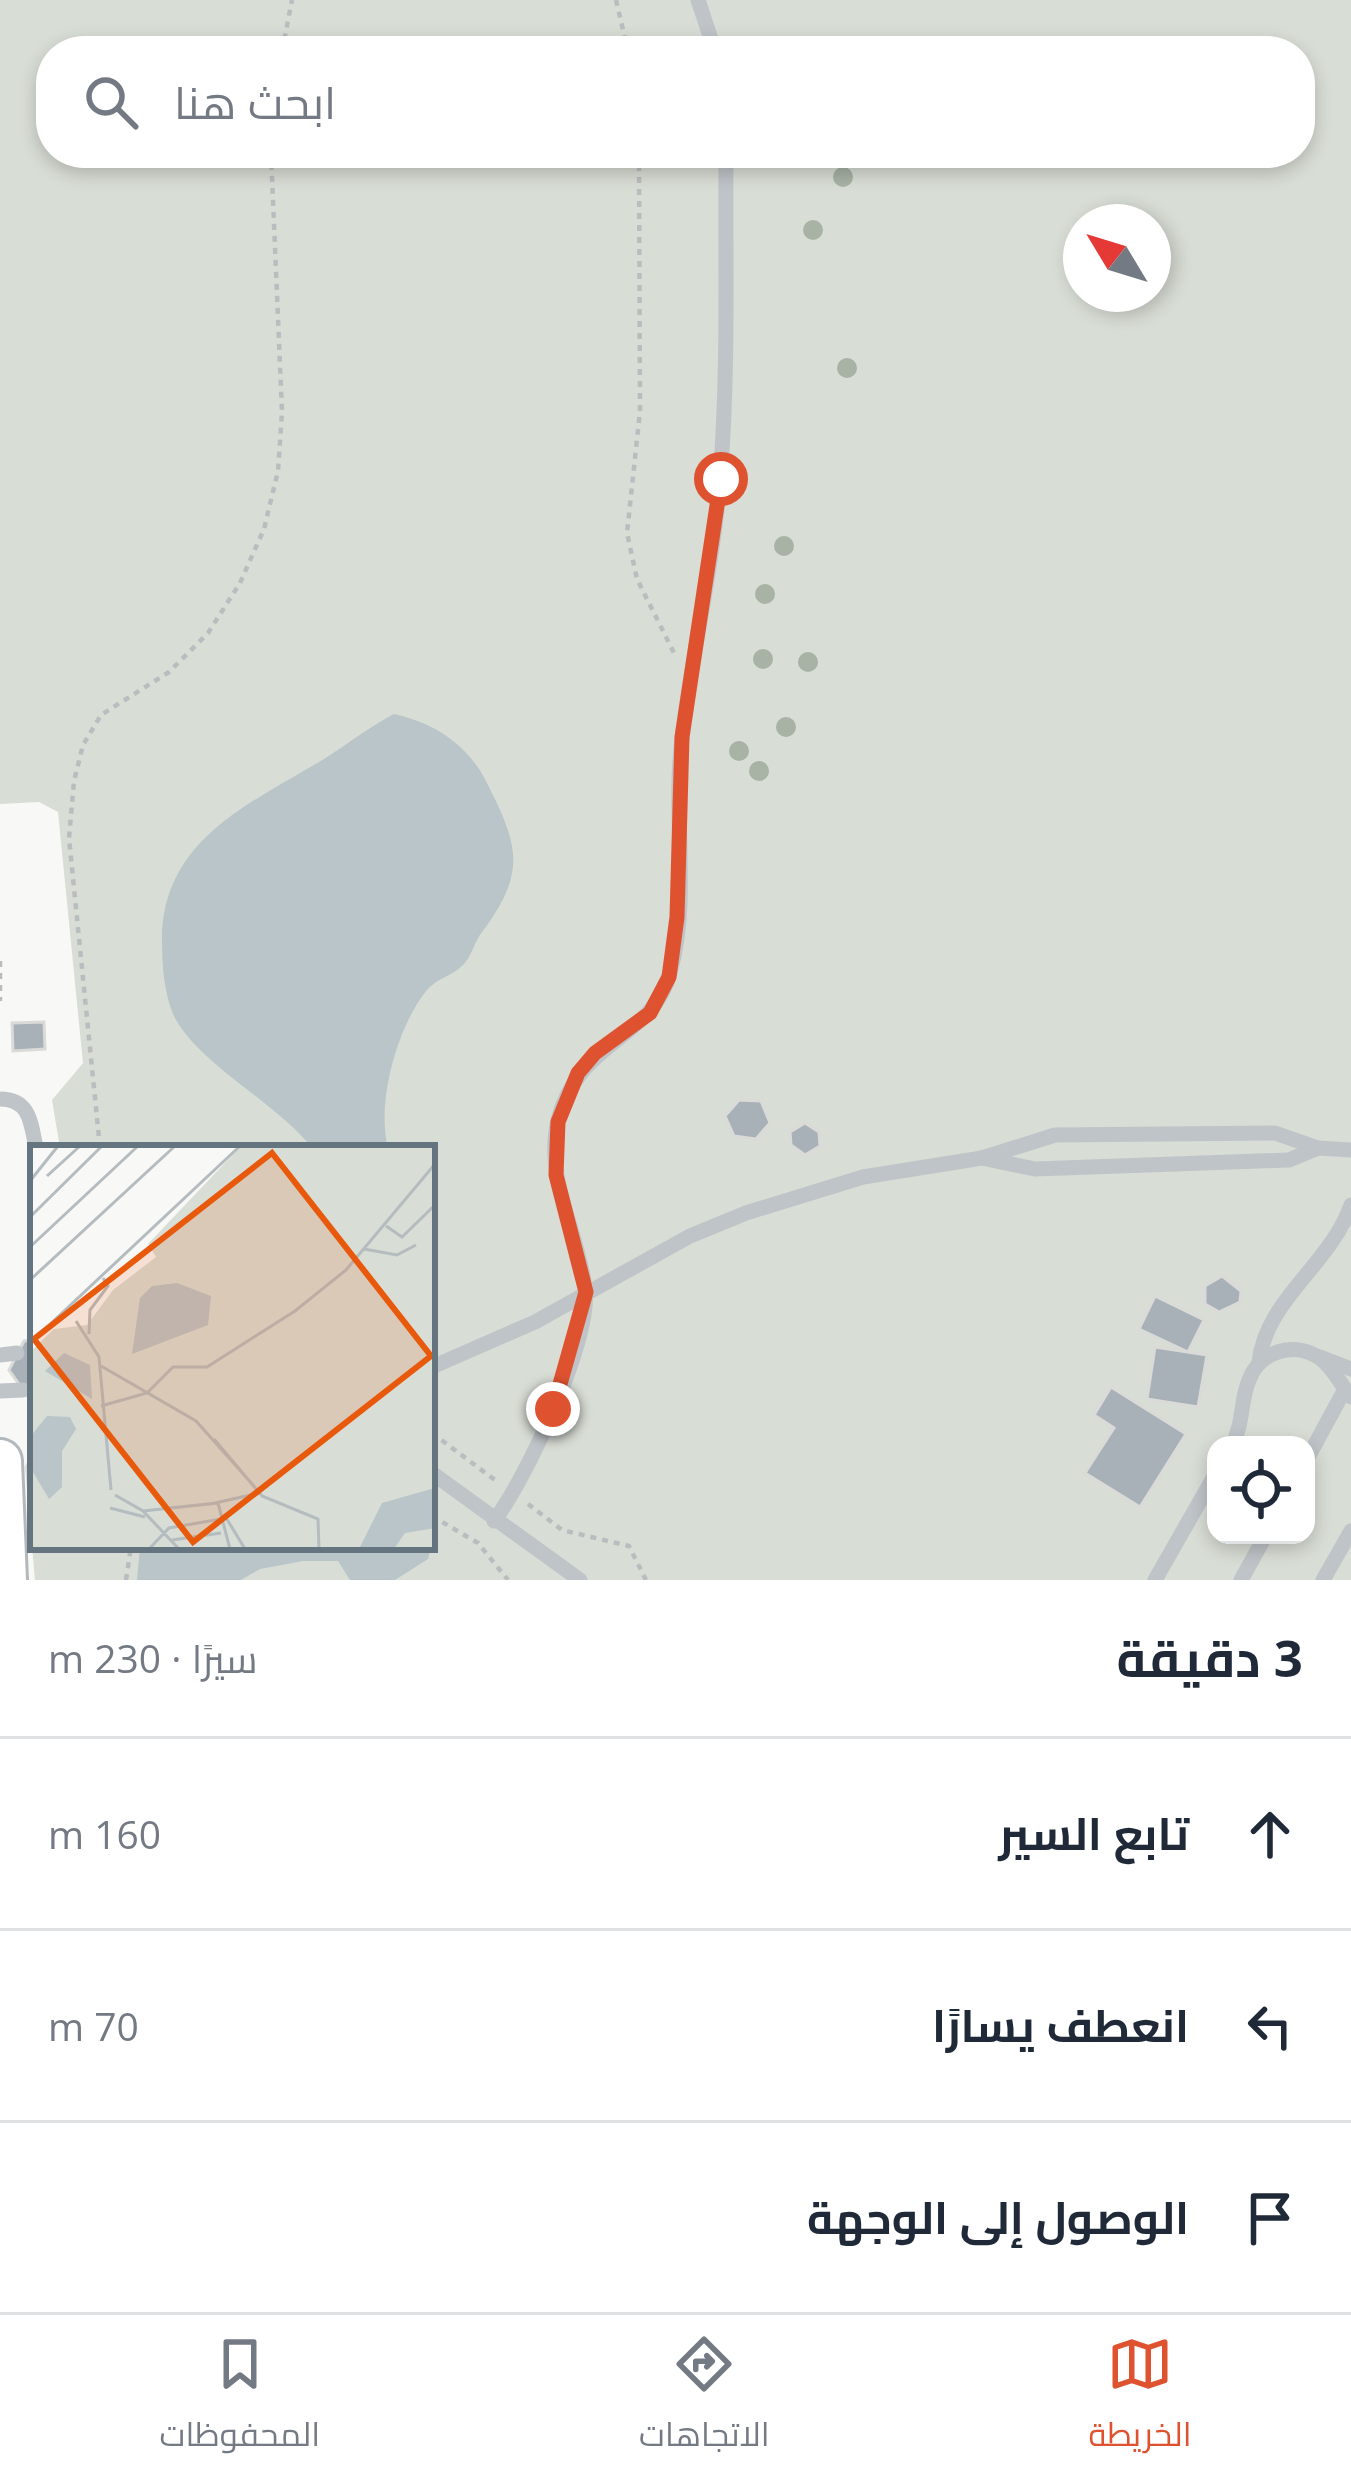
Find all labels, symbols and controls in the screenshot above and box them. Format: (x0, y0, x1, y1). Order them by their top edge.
search box (36, 36, 1315, 168)
icon: search (78, 69, 144, 135)
text: ابحث هنا (174, 71, 336, 132)
north arrow (1063, 204, 1171, 312)
route start (694, 452, 748, 506)
inset map (30, 1145, 435, 1550)
route end (526, 1382, 580, 1436)
map controls (1207, 1436, 1315, 1544)
button: locate (1207, 1436, 1315, 1544)
text: 3 دقيقة (1116, 1622, 1303, 1692)
text: سيرًا · 230 m (48, 1631, 258, 1684)
icon: ahead (1237, 1801, 1303, 1867)
text: تابع السير (998, 1802, 1189, 1863)
text: 160 m (48, 1807, 161, 1860)
icon: left (1237, 1993, 1303, 2059)
text: انعطف يسارًا (932, 1994, 1189, 2055)
text: 70 m (48, 1999, 139, 2052)
icon: arrive (1237, 2185, 1303, 2251)
text: الوصول إلى الوجهة (807, 2186, 1189, 2247)
tab: المحفوظات (159, 2331, 320, 2465)
tab: الاتجاهات (639, 2331, 770, 2465)
tab: الخريطة (1089, 2331, 1192, 2465)

